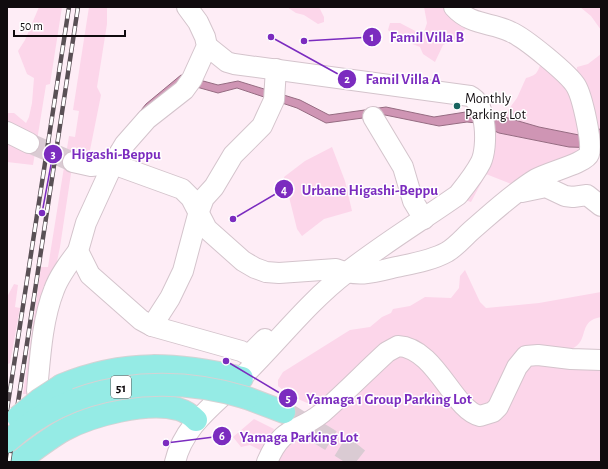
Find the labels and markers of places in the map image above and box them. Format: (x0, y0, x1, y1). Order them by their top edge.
callout: Famil Villa B (362, 23, 472, 50)
callout: Famil Villa A (337, 65, 448, 92)
place label: Monthly Parking Lot (465, 92, 526, 122)
marker: Monthly Parking Lot (452, 101, 462, 111)
callout: Higashi-Beppu (43, 141, 168, 168)
callout: Urbane Higashi-Beppu (274, 176, 446, 203)
callout: Yamaga 1 Group Parking Lot (278, 385, 479, 412)
callout: Yamaga Parking Lot (212, 423, 367, 450)

